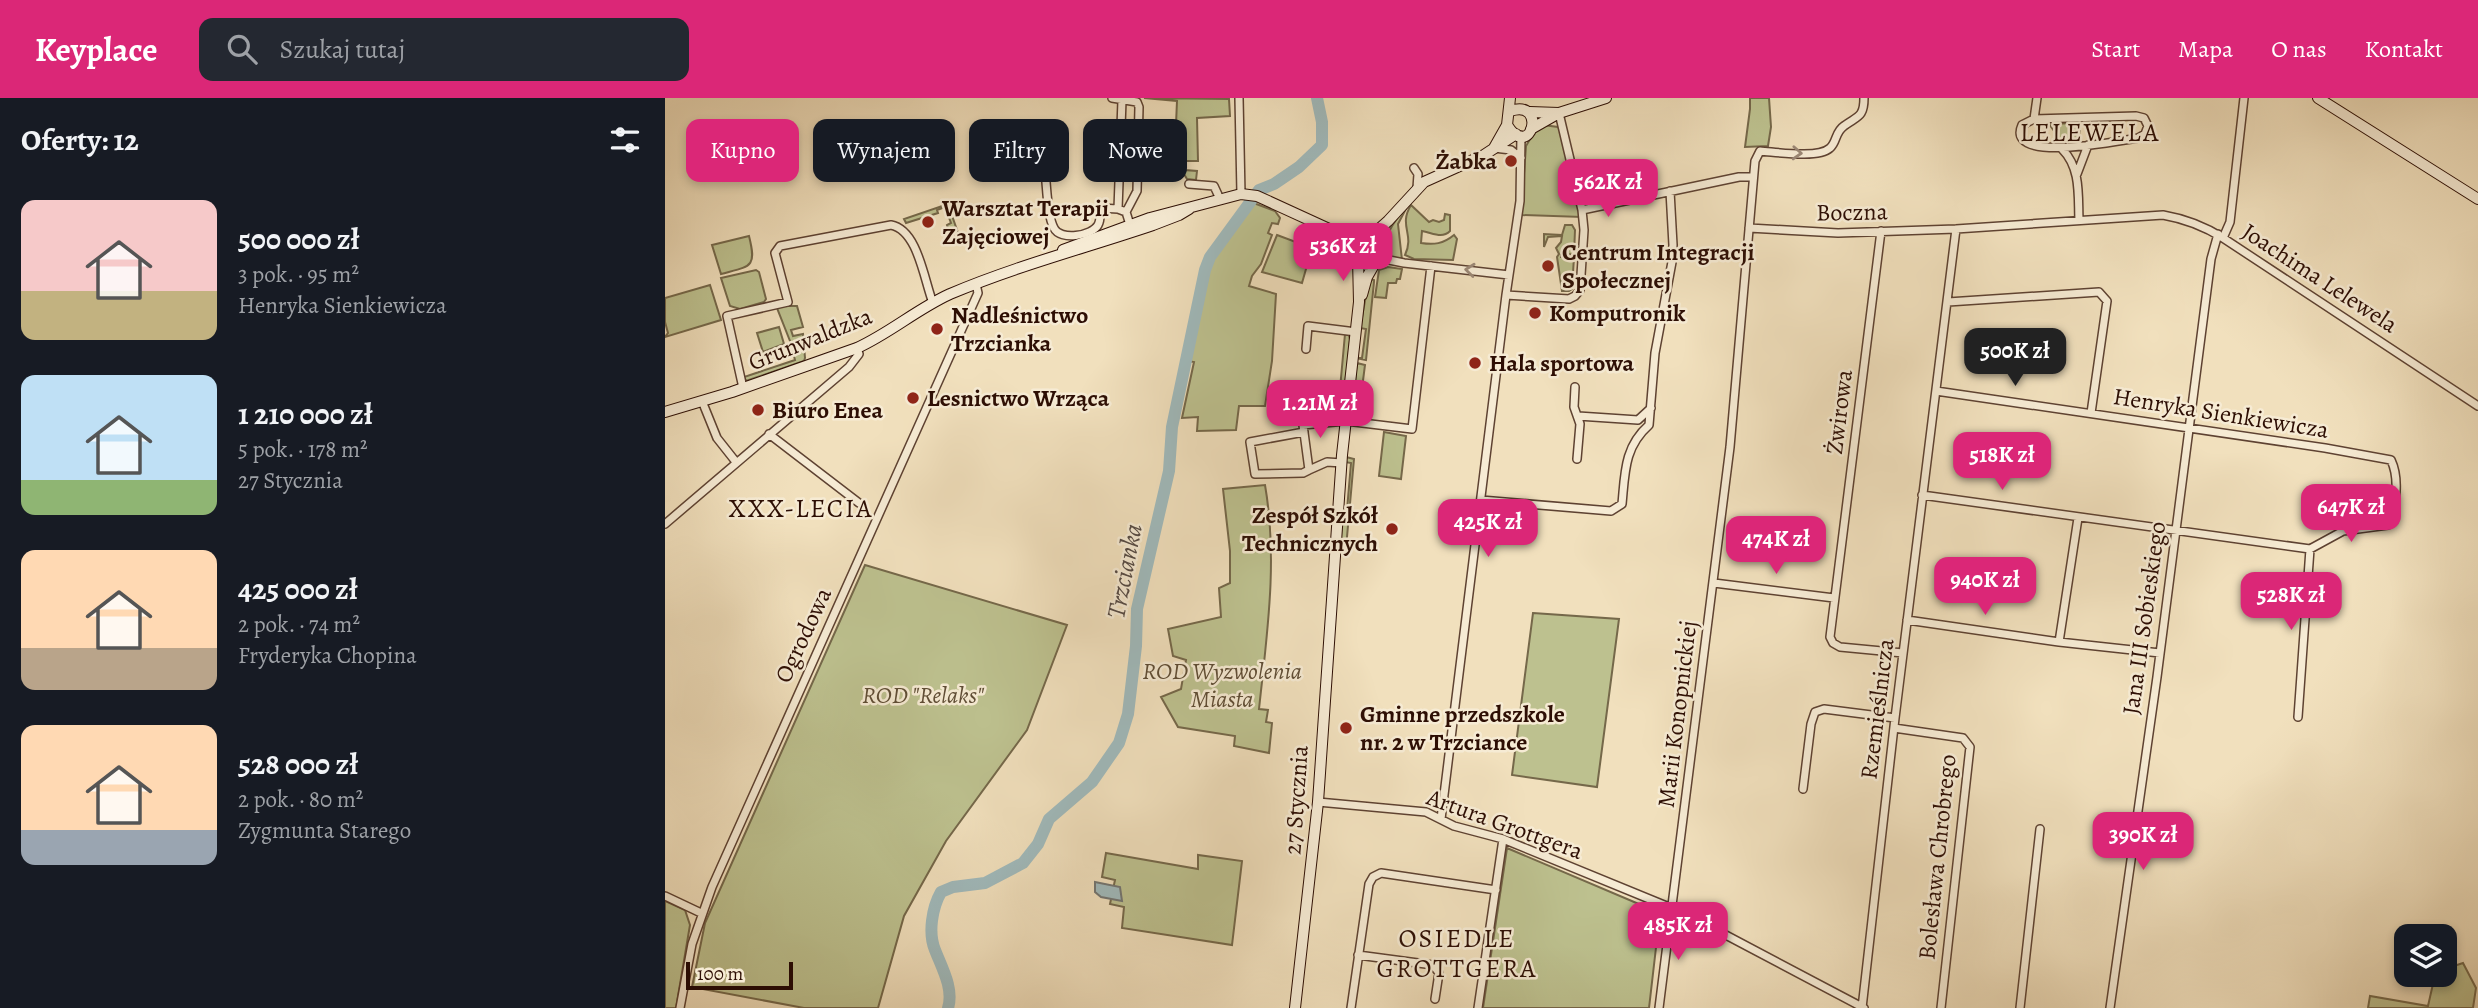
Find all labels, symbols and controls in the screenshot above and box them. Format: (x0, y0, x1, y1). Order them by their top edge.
search box (199, 18, 689, 81)
text: Keyplace (35, 27, 157, 72)
icon: search (223, 30, 261, 68)
text: Szukaj tutaj (279, 32, 405, 67)
text: Start (2091, 33, 2140, 65)
text: Mapa (2178, 33, 2233, 65)
text: O nas (2271, 33, 2327, 65)
text: Kontakt (2365, 33, 2443, 65)
district label: LELEWELA (2020, 115, 2160, 150)
chip: Kupno (686, 119, 799, 182)
chip: Wynajem (813, 119, 955, 182)
chip: Filtry (969, 119, 1069, 182)
chip: Nowe (1083, 119, 1187, 182)
text: Oferty: 12 (21, 120, 139, 160)
icon: filters (606, 121, 644, 159)
place label: Żabka (1436, 145, 1497, 177)
one-way arrow (1792, 145, 1803, 160)
marker: Żabka (1503, 153, 1519, 169)
pin: 562K zł (1543, 159, 1673, 219)
text: 562K zł (1574, 166, 1642, 197)
place label: Warsztat Terapii Zajęciowej (941, 192, 1109, 252)
street label: Boczna (1816, 195, 1889, 229)
marker: Warsztat Terapii Zajęciowej (920, 214, 936, 230)
street label: Joachima Lelewela (2236, 216, 2405, 341)
text: 500 000 zł (238, 219, 360, 259)
pin: 536K zł (1278, 223, 1408, 283)
icon: home (77, 228, 161, 312)
text: 536K zł (1309, 230, 1377, 261)
place label: Centrum Integracji Społecznej (1562, 236, 1755, 296)
marker: Centrum Integracji Społecznej (1540, 258, 1556, 274)
text: 3 pok. · 95 m² (238, 259, 359, 290)
one-way arrow (1464, 263, 1476, 278)
text: Henryka Sienkiewicza (238, 290, 447, 321)
place label: Komputronik (1549, 297, 1686, 329)
street label: Grunwaldzka (743, 299, 877, 378)
place label: Nadleśnictwo Trzcianka (951, 299, 1088, 359)
marker: Komputronik (1527, 305, 1543, 321)
marker: Nadleśnictwo Trzcianka (929, 321, 945, 337)
pin: 500K zł (1950, 328, 2080, 388)
text: 500K zł (1980, 335, 2050, 366)
place label: Hala sportowa (1489, 347, 1635, 379)
marker: Hala sportowa (1467, 355, 1483, 371)
street label: Żwirowa (1818, 367, 1860, 456)
pin: 1.21M zł (1248, 380, 1392, 440)
street label: Henryka Sienkiewicza (2111, 380, 2332, 446)
place label: Lesnictwo Wrząca (927, 382, 1110, 414)
text: 1.21M zł (1283, 387, 1357, 418)
marker: Lesnictwo Wrząca (905, 390, 921, 406)
text: 1 210 000 zł (238, 394, 373, 434)
place label: Biuro Enea (772, 394, 884, 426)
marker: Biuro Enea (750, 402, 766, 418)
icon: home (77, 403, 161, 487)
pin: 518K zł (1937, 432, 2067, 492)
text: 5 pok. · 178 m² (238, 434, 368, 465)
text: 518K zł (1969, 439, 2035, 470)
text: 27 Stycznia (238, 465, 343, 496)
pin: 647K zł (2286, 484, 2416, 544)
district label: XXX-LECIA (729, 491, 873, 526)
text: 647K zł (2317, 491, 2385, 522)
place label: Zespół Szkół Technicznych (1242, 499, 1379, 559)
pin: 425K zł (1423, 500, 1553, 559)
text: 425K zł (1454, 506, 1522, 537)
pin: 474K zł (1711, 517, 1841, 576)
street label: Jana III Sobieskiego (2115, 519, 2173, 717)
water label: Trzcianka (1098, 521, 1151, 622)
marker: Zespół Szkół Technicznych (1384, 521, 1400, 537)
text: 474K zł (1742, 523, 1810, 554)
pin: 940K zł (1920, 558, 2050, 617)
text: 940K zł (1950, 564, 2020, 595)
text: 425 000 zł (238, 569, 358, 609)
pin: 528K zł (2226, 573, 2356, 632)
icon: home (77, 578, 161, 662)
text: 528K zł (2257, 579, 2325, 610)
street label: Ogrodowa (767, 581, 839, 688)
text: 2 pok. · 74 m² (238, 609, 360, 640)
street label: Marii Konopnickiej (1650, 619, 1704, 809)
street label: Rzemieślnicza (1852, 636, 1902, 781)
text: Fryderyka Chopina (238, 640, 417, 671)
park label: ROD Wyzwolenia Miasta (1142, 655, 1302, 715)
park label: ROD "Relaks" (862, 679, 985, 711)
place label: Gminne przedszkole nr. 2 w Trzciance (1360, 698, 1565, 758)
marker: Gminne przedszkole nr. 2 w Trzciance (1338, 720, 1354, 736)
street label: 27 Stycznia (1276, 743, 1316, 856)
text: 528 000 zł (238, 744, 358, 784)
icon: home (77, 753, 161, 837)
street label: Bolesława Chrobrego (1910, 753, 1964, 961)
street label: Artura Grottgera (1422, 781, 1588, 867)
text: 2 pok. · 80 m² (238, 784, 363, 815)
pin: 390K zł (2078, 812, 2208, 872)
text: Zygmunta Starego (238, 815, 411, 846)
text: 390K zł (2109, 819, 2177, 850)
pin: 485K zł (1613, 902, 1743, 962)
text: 485K zł (1644, 909, 1712, 940)
district label: OSIEDLE GROTTGERA (1377, 921, 1537, 986)
map controls (2394, 924, 2457, 987)
button: layers (2394, 924, 2457, 987)
scale bar (686, 959, 793, 991)
text: 100 m (697, 961, 743, 987)

